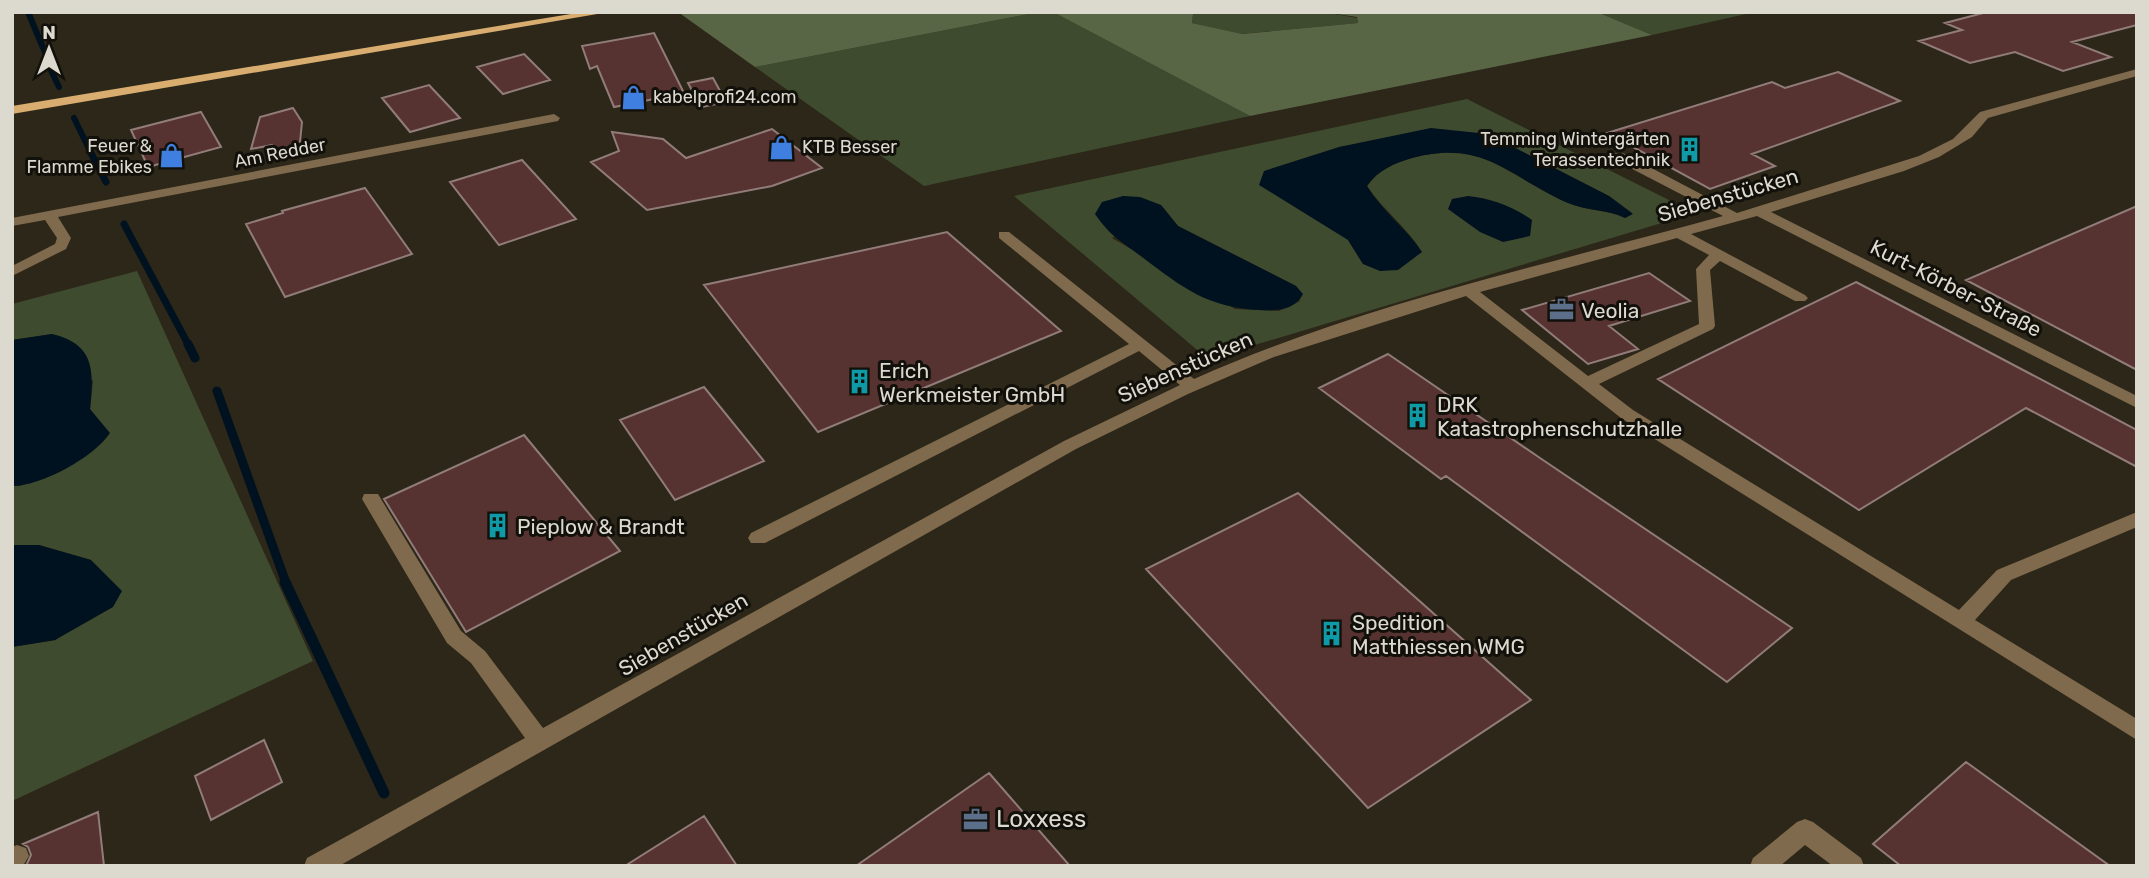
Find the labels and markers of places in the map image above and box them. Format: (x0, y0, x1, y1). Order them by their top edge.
shop icon: kabelprofi24.com (619, 83, 647, 111)
place label: kabelprofi24.com (653, 86, 797, 108)
place label: Temming Wintergärten Terassentechnik (1480, 128, 1671, 171)
shop icon: KTB Besser (768, 133, 796, 161)
place label: Feuer & Flamme Ebikes (27, 135, 153, 178)
building icon: Temming Wintergärten Terassentechnik (1676, 135, 1704, 163)
place label: KTB Besser (802, 136, 897, 158)
shop icon: Feuer & Flamme Ebikes (158, 142, 186, 170)
office icon: Veolia (1547, 296, 1575, 324)
place label: Veolia (1581, 298, 1639, 323)
place label: Erich Werkmeister GmbH (879, 358, 1065, 407)
building icon: Erich Werkmeister GmbH (845, 368, 873, 396)
place label: DRK Katastrophenschutzhalle (1437, 392, 1682, 441)
building icon: DRK Katastrophenschutzhalle (1403, 402, 1431, 430)
building icon: Pieplow & Brandt (483, 512, 511, 540)
place label: Pieplow & Brandt (517, 514, 685, 539)
place label: Spedition Matthiessen WMG (1352, 610, 1525, 659)
building icon: Spedition Matthiessen WMG (1318, 620, 1346, 648)
office icon: Loxxess (962, 805, 990, 833)
place label: Loxxess (996, 805, 1086, 833)

